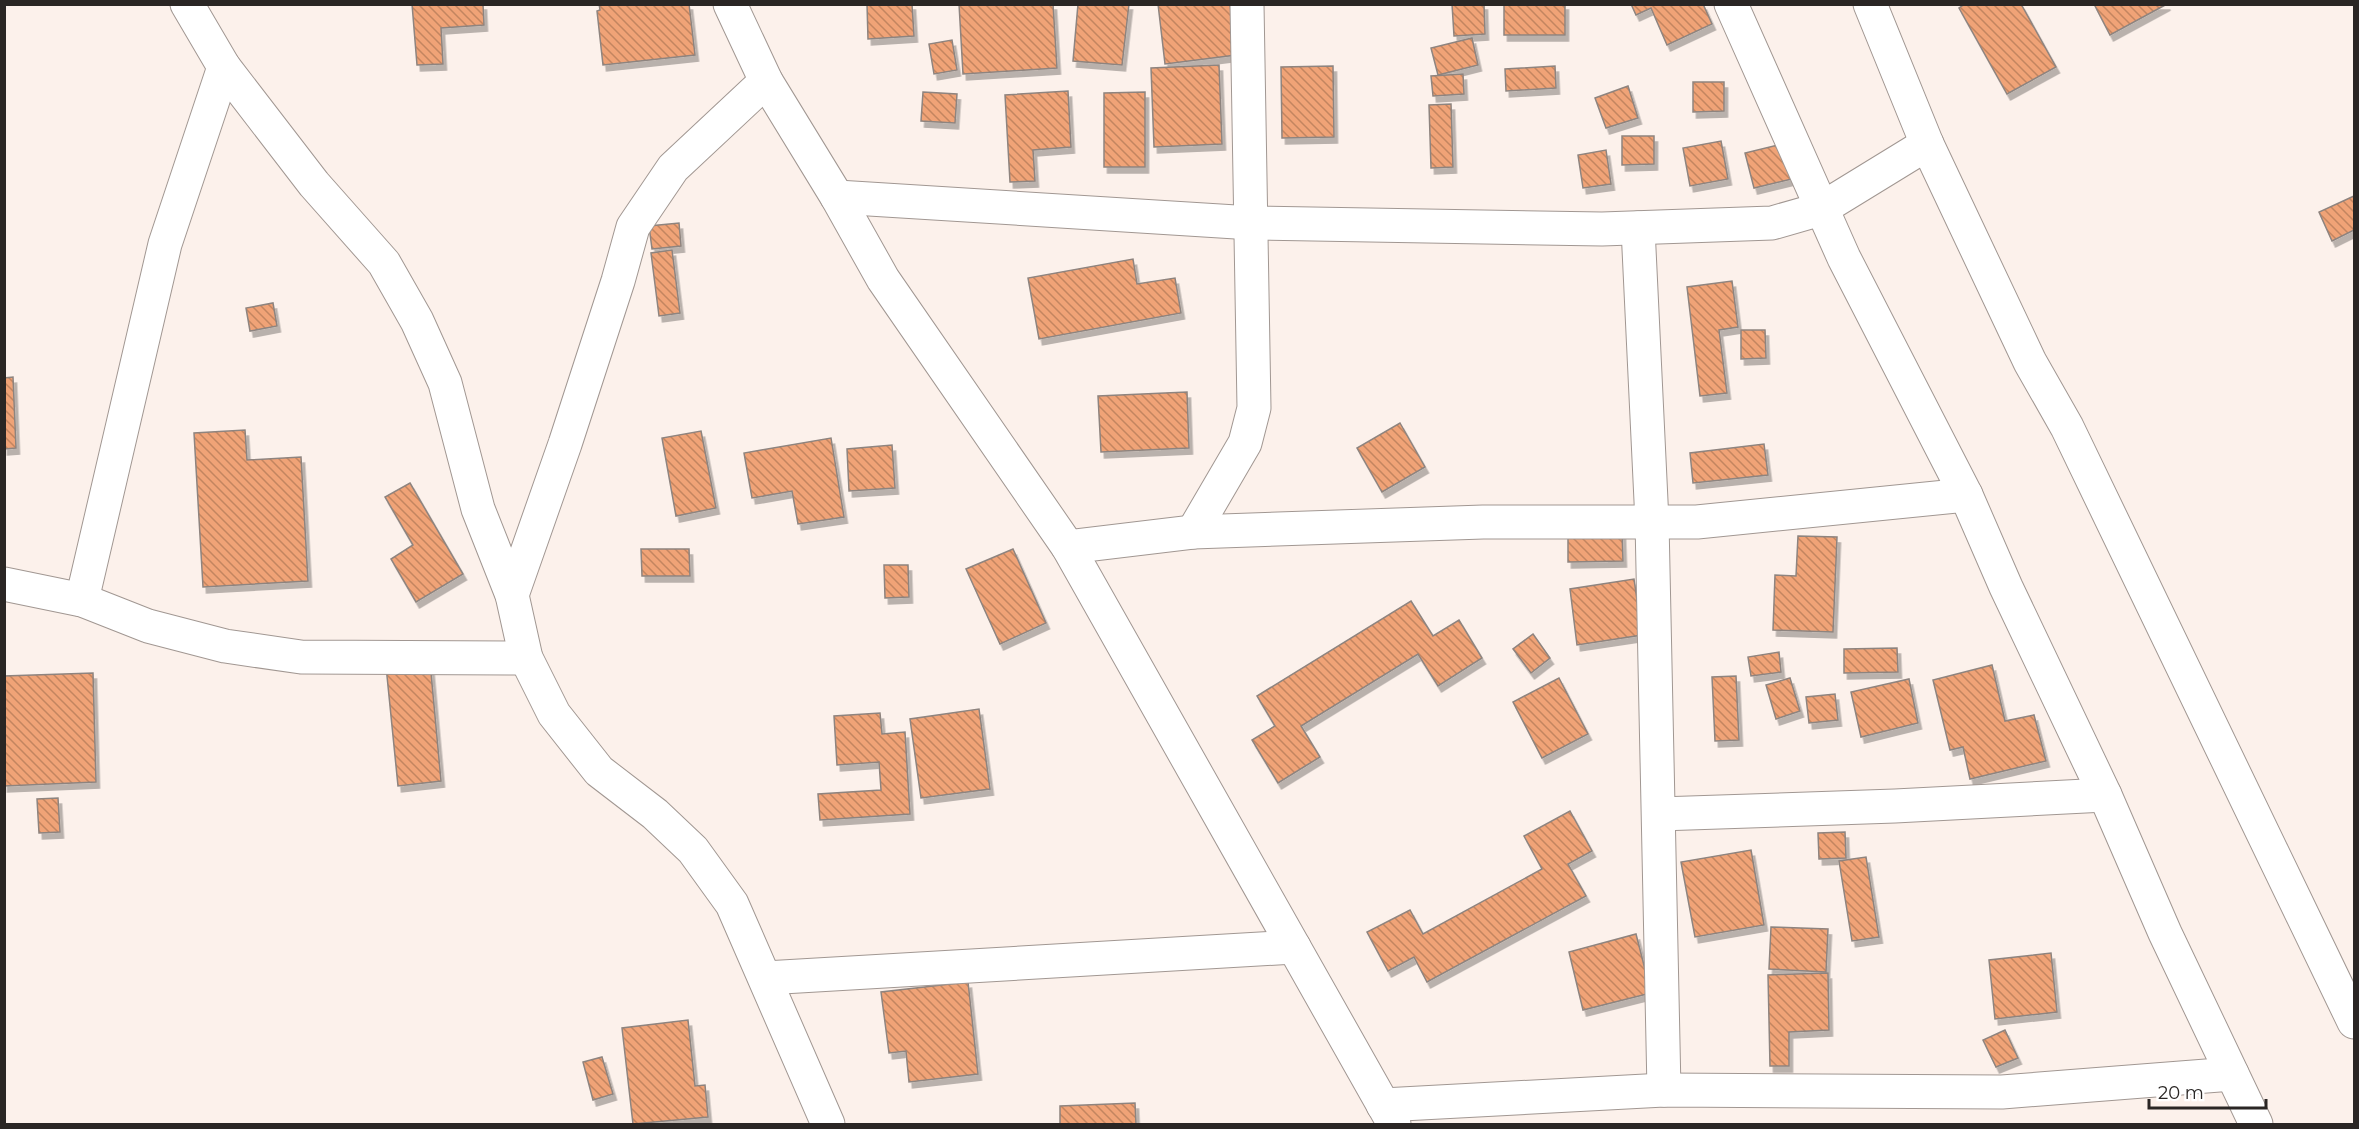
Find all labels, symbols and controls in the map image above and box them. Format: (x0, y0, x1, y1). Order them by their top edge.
scale bar (2149, 1072, 2266, 1110)
text: 20 m (2158, 1082, 2204, 1104)

